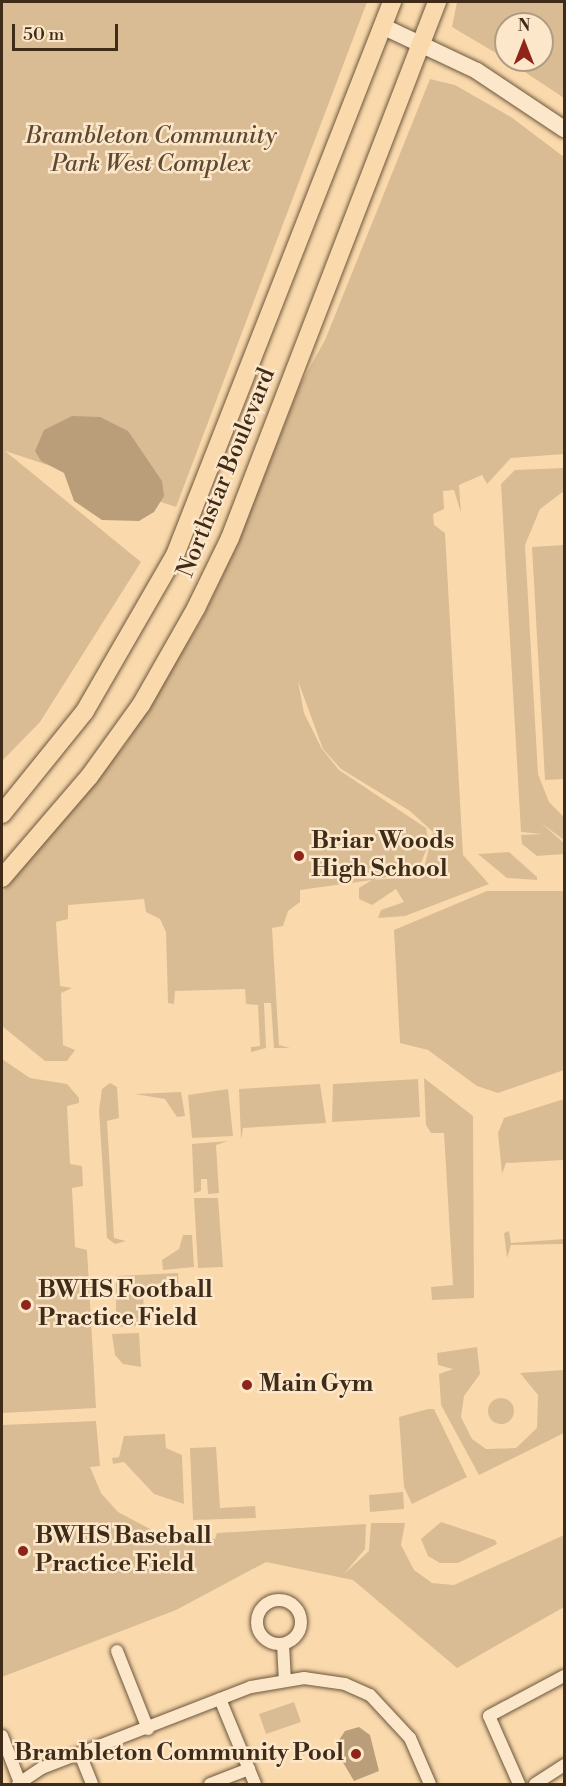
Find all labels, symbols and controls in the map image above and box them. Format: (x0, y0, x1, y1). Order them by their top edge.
scale bar (15, 12, 122, 50)
north arrow (494, 12, 554, 72)
text: N (518, 16, 530, 36)
text: 50 m (23, 23, 64, 46)
park label: Brambleton Community Park West Complex (25, 123, 277, 179)
street label: Northstar Boulevard (172, 364, 282, 582)
place label: Briar Woods High School (311, 828, 454, 884)
marker: Briar Woods High School (292, 849, 306, 863)
place label: BWHS Football Practice Field (38, 1277, 213, 1333)
marker: BWHS Football Practice Field (19, 1298, 33, 1312)
place label: Main Gym (259, 1371, 373, 1399)
marker: Main Gym (240, 1378, 254, 1392)
place label: BWHS Baseball Practice Field (35, 1523, 212, 1579)
marker: BWHS Baseball Practice Field (16, 1544, 30, 1558)
place label: Brambleton Community Pool (14, 1740, 344, 1768)
marker: Brambleton Community Pool (349, 1747, 363, 1761)

